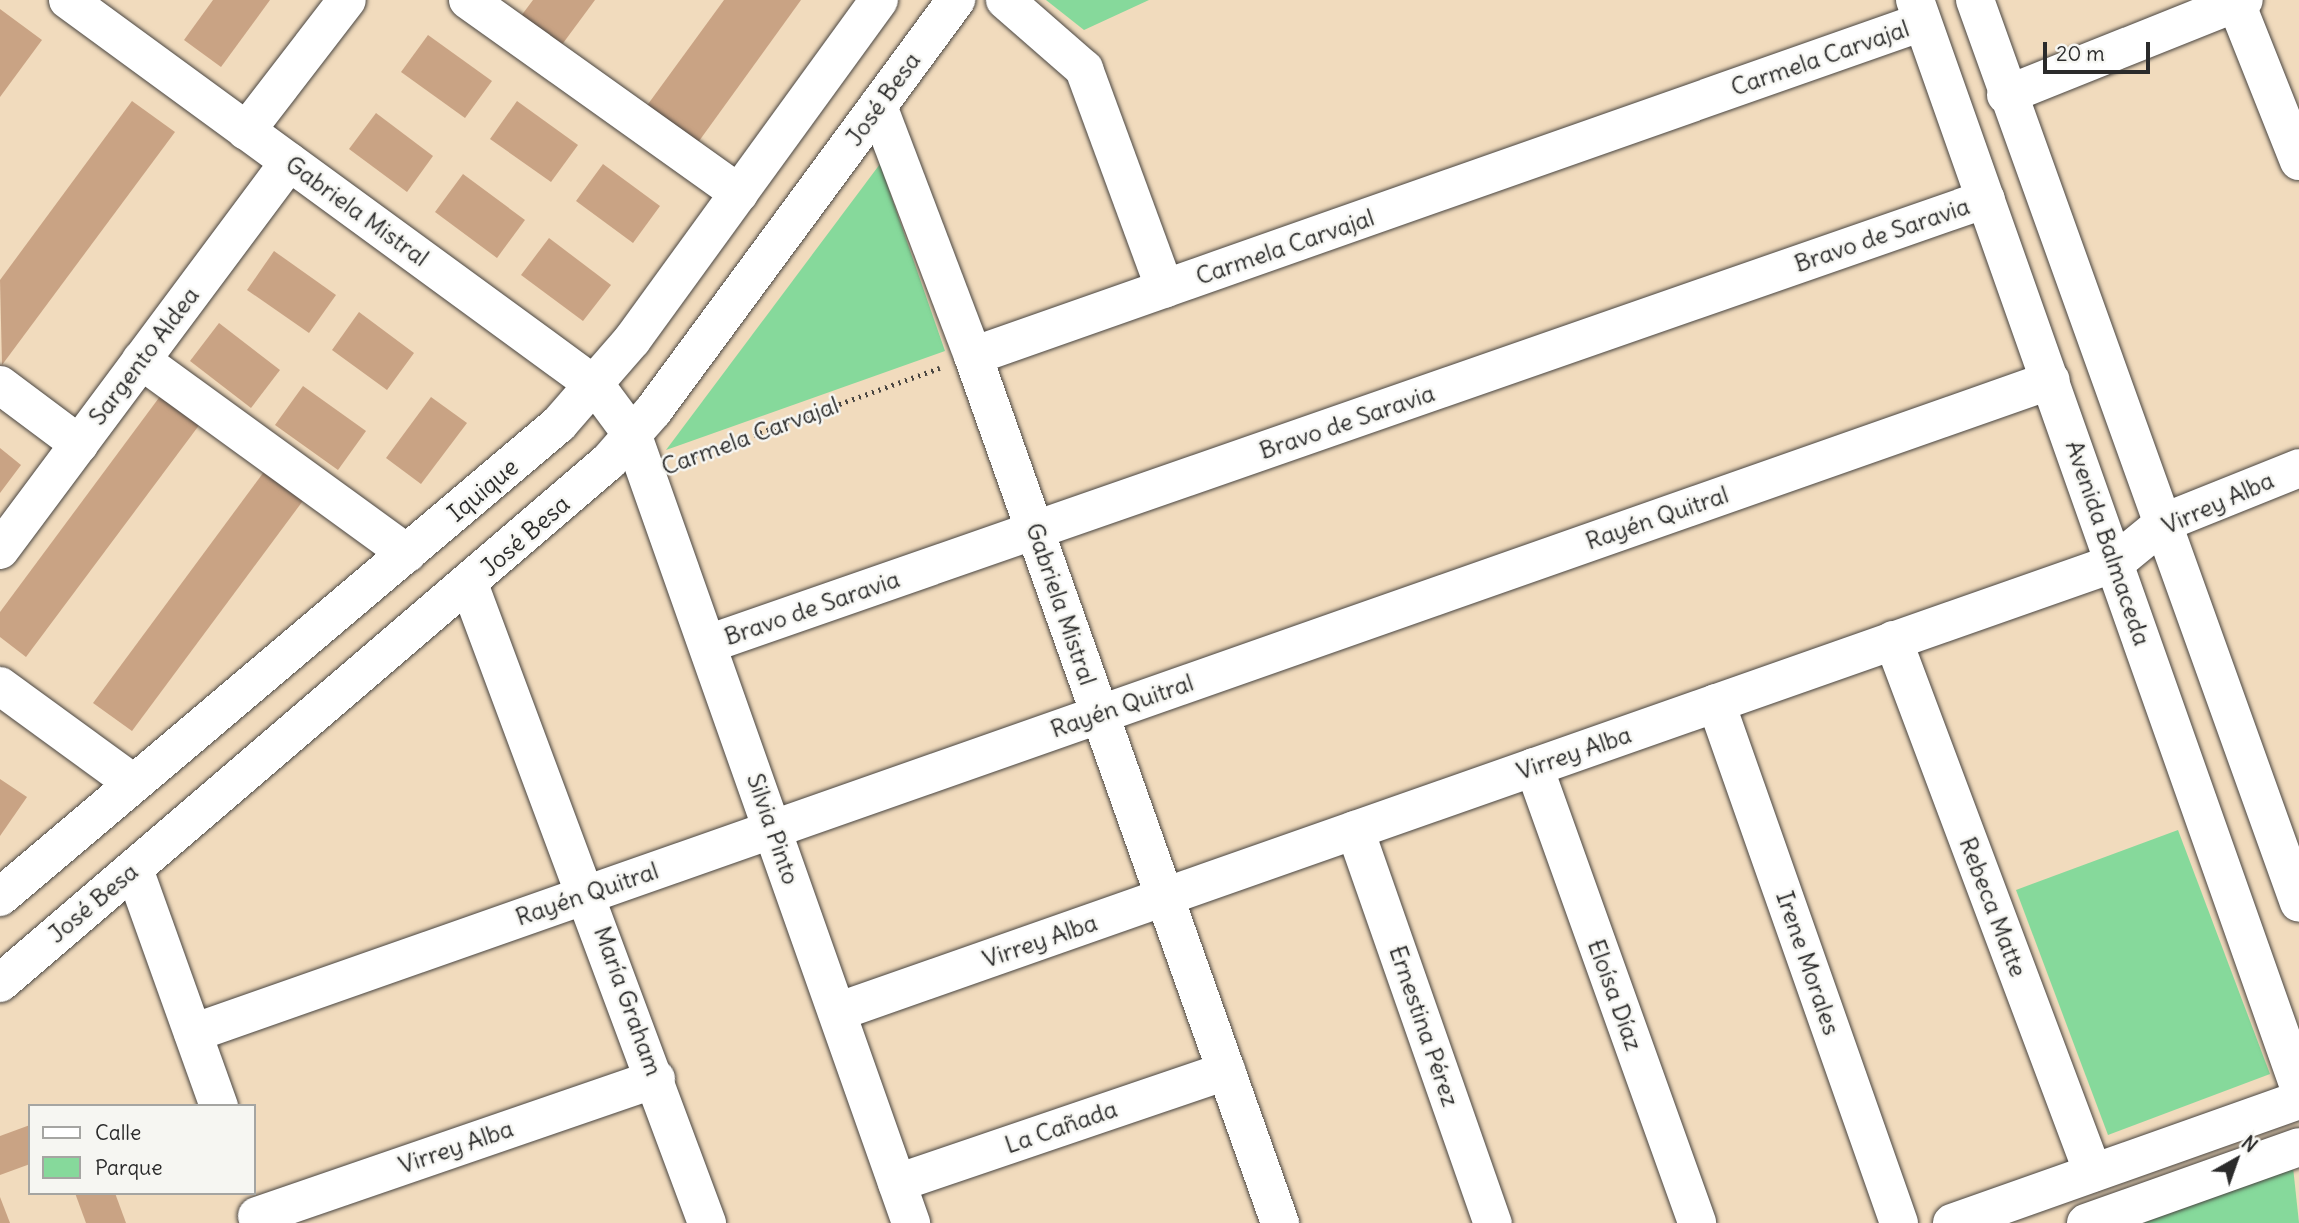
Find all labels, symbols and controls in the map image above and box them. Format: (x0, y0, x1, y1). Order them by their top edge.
street label: Carmela Carvajal (1727, 14, 1913, 102)
scale bar (2047, 28, 2154, 72)
text: 20 m (2056, 40, 2105, 67)
street label: José Besa (839, 47, 927, 151)
street label: Gabriela Mistral (280, 150, 434, 272)
street label: Bravo de Saravia (1791, 192, 1973, 278)
street label: Carmela Carvajal (1192, 203, 1378, 291)
street label: Sargento Aldea (83, 281, 205, 431)
street label: Bravo de Saravia (1256, 379, 1438, 465)
street label: Carmela Carvajal (657, 391, 843, 481)
street label: Avenida Balmaceda (2059, 437, 2157, 649)
street label: Iquique (442, 452, 524, 528)
street label: Virrey Alba (2158, 466, 2278, 540)
street label: Rayén Quitral (1582, 480, 1732, 556)
street label: José Besa (475, 490, 575, 582)
street label: Gabriela Mistral (1020, 519, 1102, 689)
street label: Bravo de Saravia (721, 565, 903, 651)
street label: Rayén Quitral (1047, 668, 1197, 744)
street label: Virrey Alba (1513, 720, 1635, 786)
street label: Silvia Pinto (741, 770, 805, 888)
street label: Rebeca Matte (1953, 833, 2033, 981)
street label: Rayén Quitral (512, 856, 662, 932)
street label: José Besa (42, 857, 144, 949)
street label: Irene Morales (1770, 887, 1846, 1039)
street label: Virrey Alba (979, 908, 1101, 974)
street label: María Graham (588, 922, 668, 1080)
street label: Eloísa Díaz (1582, 935, 1648, 1055)
street label: Ernestina Pérez (1383, 942, 1465, 1110)
street label: La Cañada (1001, 1094, 1121, 1160)
legend (28, 1104, 256, 1195)
street label: Virrey Alba (395, 1114, 517, 1180)
text: Calle (95, 1119, 141, 1146)
north arrow (2201, 1125, 2271, 1195)
text: N (2237, 1130, 2262, 1157)
text: Parque (95, 1154, 163, 1181)

